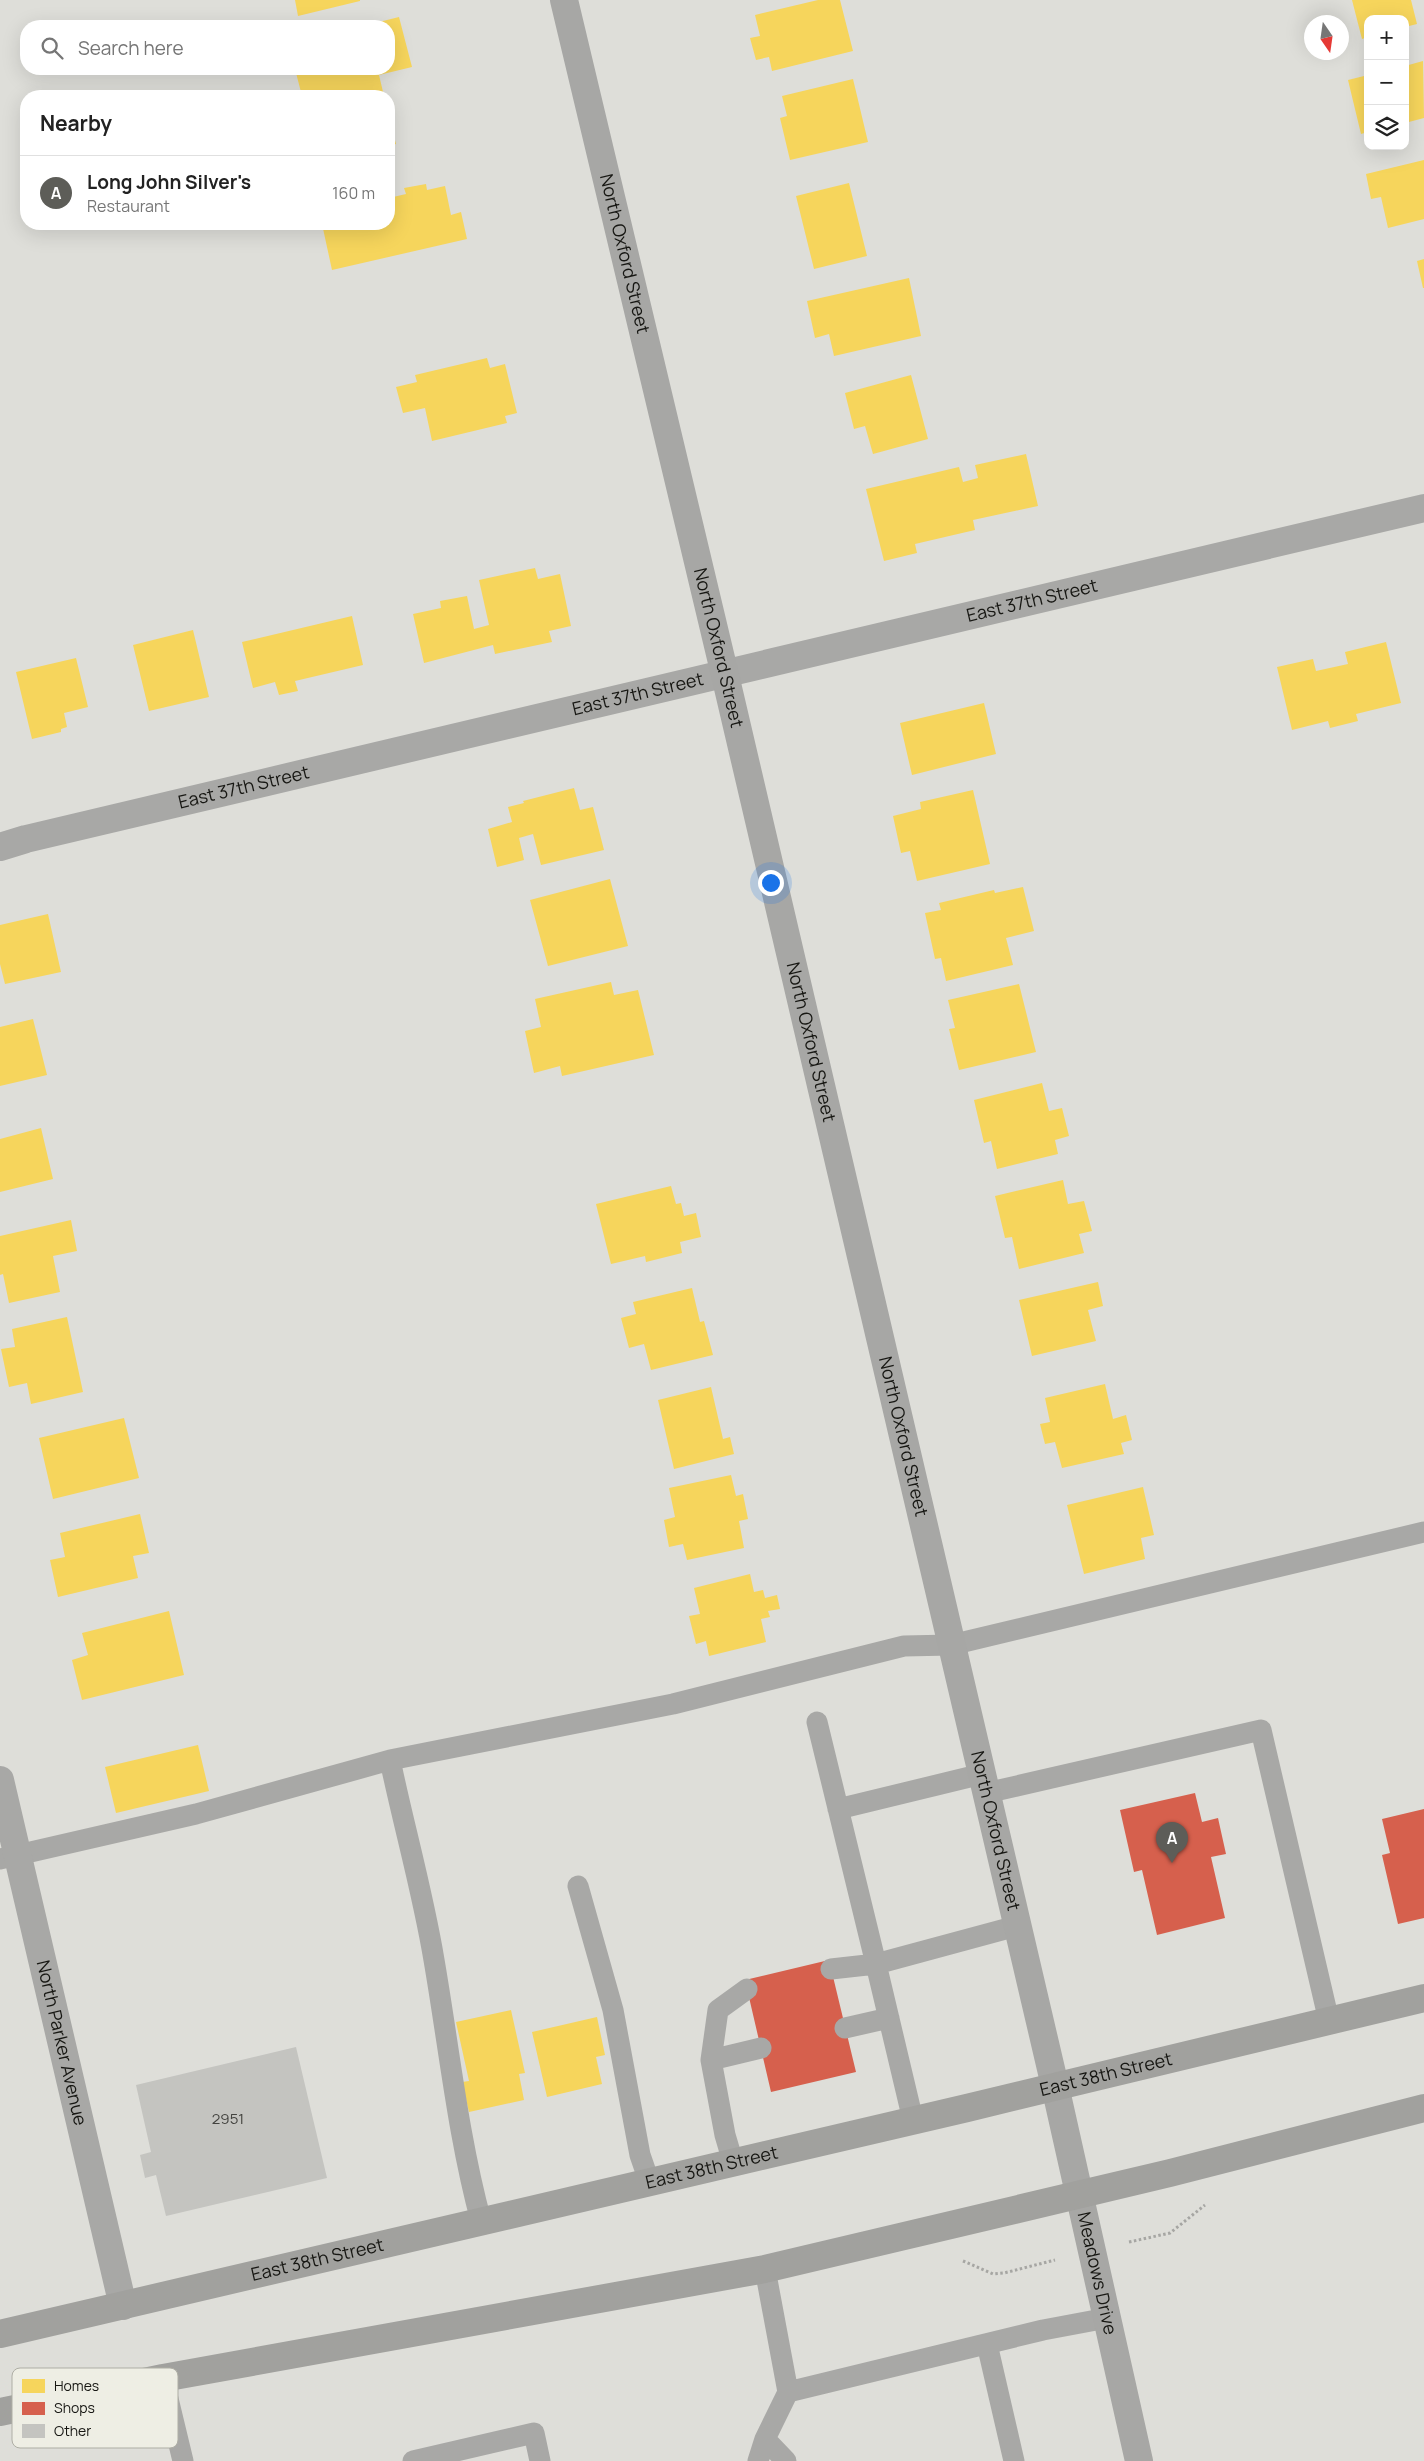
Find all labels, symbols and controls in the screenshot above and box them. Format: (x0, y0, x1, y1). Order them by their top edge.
north arrow (1304, 15, 1349, 60)
map controls (1364, 15, 1409, 150)
button: + (1364, 15, 1409, 60)
search box (20, 20, 395, 75)
icon: search (38, 34, 66, 62)
text: Search here (78, 35, 184, 61)
button: − (1364, 60, 1409, 105)
button: layers (1364, 105, 1409, 150)
text: Nearby (40, 109, 112, 137)
text: Long John Silver's (87, 169, 251, 195)
street label: North Oxford Street (595, 171, 656, 336)
text: A (51, 182, 61, 204)
text: 160 m (332, 182, 375, 204)
text: Restaurant (87, 195, 170, 217)
street label: North Oxford Street (689, 565, 750, 730)
street label: East 37th Street (964, 573, 1100, 627)
street label: East 37th Street (570, 666, 706, 720)
street label: East 37th Street (176, 759, 312, 814)
your location (758, 870, 784, 896)
street label: North Oxford Street (782, 960, 842, 1124)
street label: North Oxford Street (874, 1354, 934, 1519)
street label: North Oxford Street (966, 1748, 1027, 1913)
pin: A (1156, 1822, 1188, 1863)
street label: North Parker Avenue (32, 1958, 93, 2128)
street label: East 38th Street (1037, 2046, 1174, 2101)
house number: 2951 (212, 2108, 244, 2129)
street label: East 38th Street (643, 2140, 780, 2194)
street label: Meadows Drive (1073, 2209, 1123, 2337)
street label: East 38th Street (249, 2232, 386, 2286)
legend (12, 2368, 178, 2448)
text: Homes (54, 2376, 99, 2395)
text: Shops (54, 2398, 95, 2417)
text: Other (54, 2421, 91, 2440)

